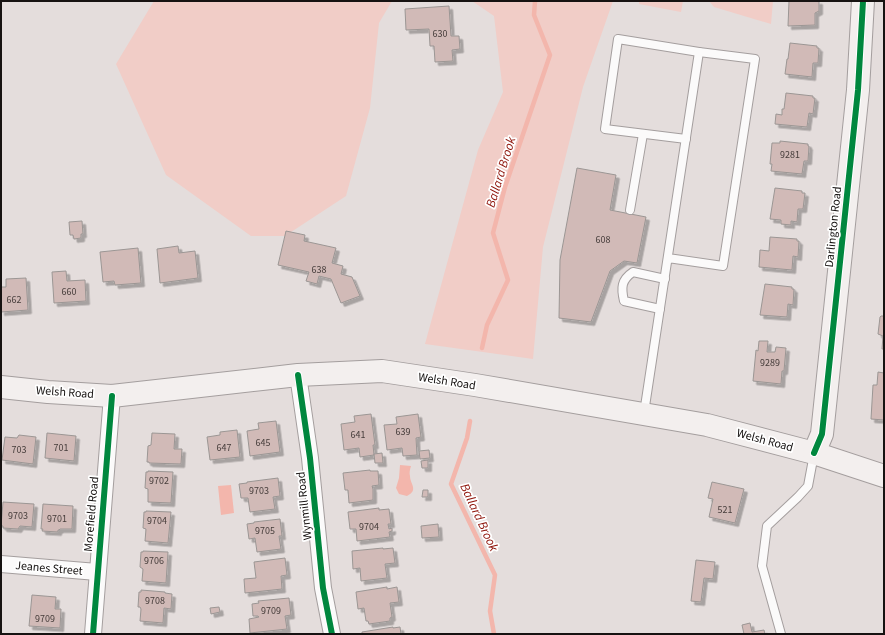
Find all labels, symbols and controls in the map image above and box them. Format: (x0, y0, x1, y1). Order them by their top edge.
house number: 630 (433, 27, 447, 41)
water label: Ballard Brook (482, 134, 520, 210)
house number: 9281 (780, 148, 800, 162)
street label: Darlington Road (821, 186, 846, 268)
house number: 608 (596, 233, 610, 247)
house number: 638 (312, 263, 326, 277)
house number: 660 (62, 285, 76, 299)
house number: 662 (7, 293, 21, 307)
house number: 9289 (760, 356, 780, 370)
street label: Welsh Road (417, 369, 477, 394)
street label: Welsh Road (35, 382, 95, 403)
house number: 639 (396, 425, 410, 439)
street label: Welsh Road (735, 425, 795, 456)
house number: 641 (351, 428, 365, 442)
house number: 645 (256, 436, 270, 450)
house number: 701 (54, 441, 68, 455)
house number: 647 (217, 441, 231, 455)
house number: 703 (12, 443, 26, 457)
street label: Wynmill Road (292, 471, 317, 541)
house number: 9702 (149, 474, 169, 488)
street label: Morefield Road (80, 476, 103, 552)
water label: Ballard Brook (456, 481, 503, 555)
house number: 9703 (249, 484, 269, 498)
house number: 521 (718, 503, 732, 517)
house number: 9703 (8, 509, 28, 523)
house number: 9701 (47, 512, 67, 526)
house number: 9704 (147, 514, 167, 528)
house number: 9704 (359, 520, 379, 534)
house number: 9705 (255, 524, 275, 538)
house number: 9706 (144, 554, 164, 568)
street label: Jeanes Street (15, 557, 83, 580)
house number: 9708 (145, 594, 165, 608)
house number: 9709 (261, 604, 281, 618)
house number: 9709 (35, 612, 55, 626)

